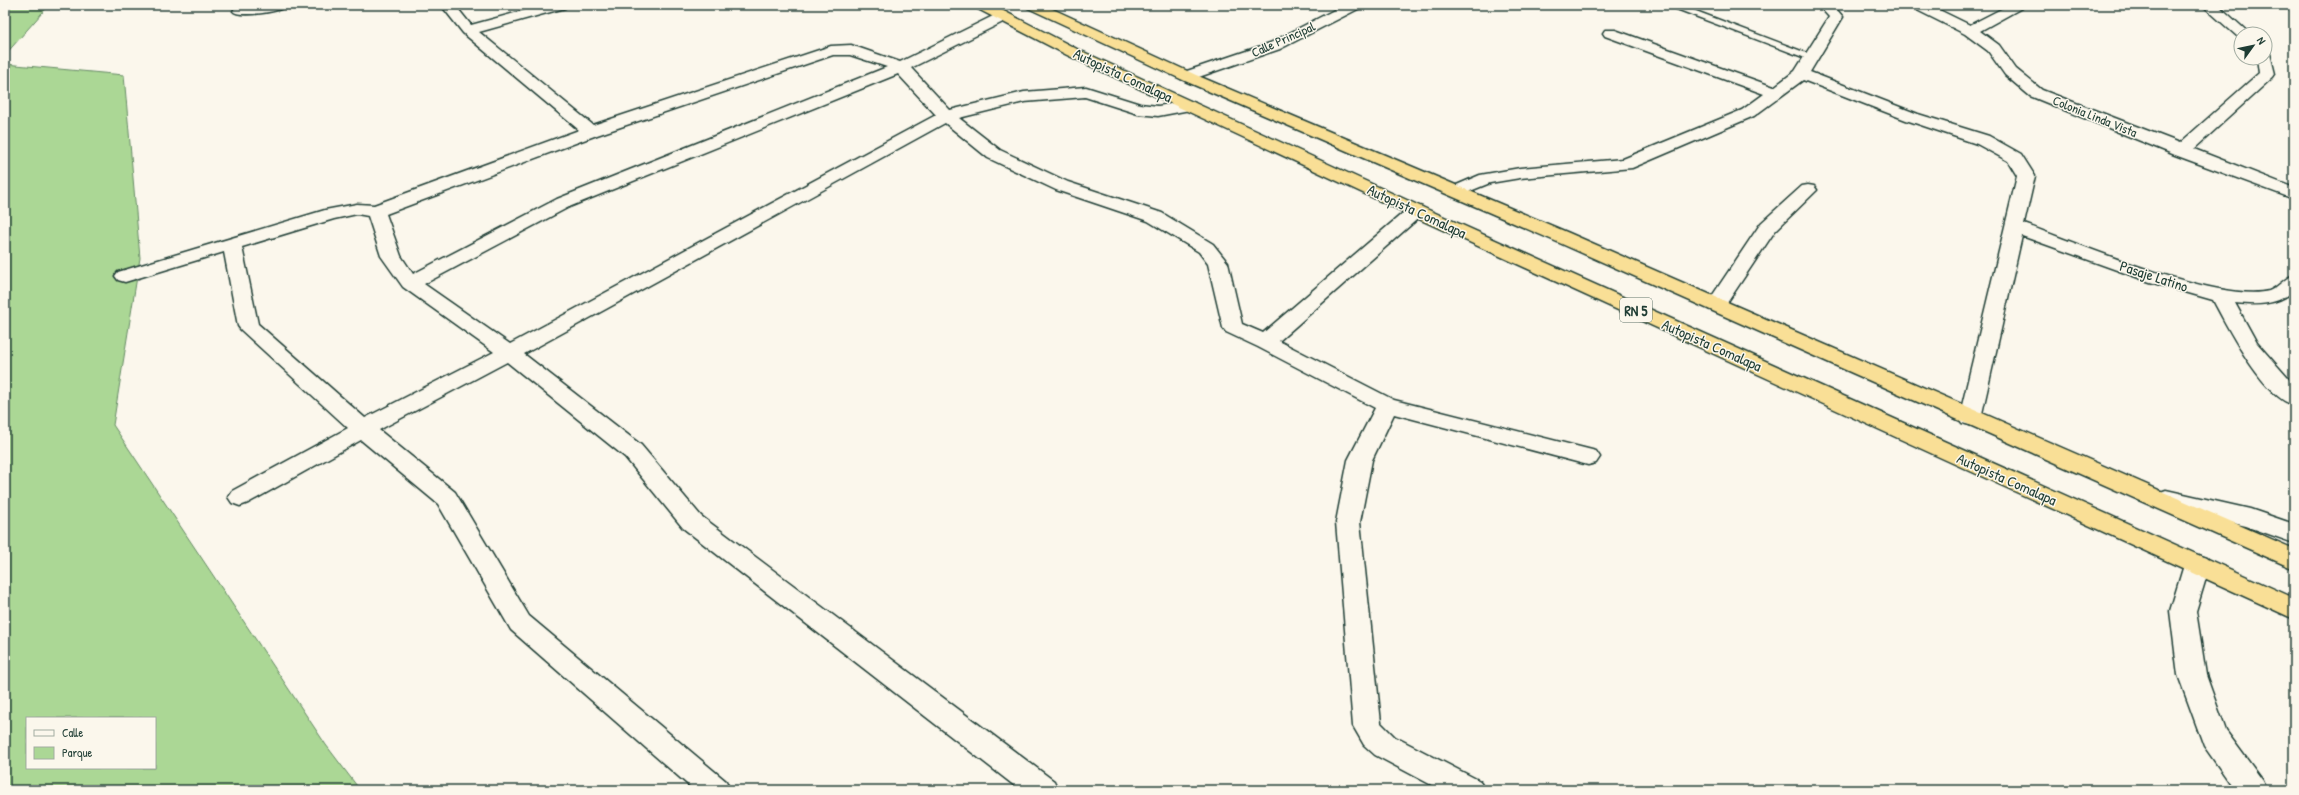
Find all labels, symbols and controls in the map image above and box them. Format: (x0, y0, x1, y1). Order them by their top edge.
street label: Calle Principal (1248, 17, 1318, 61)
north arrow (2233, 26, 2273, 66)
text: N (2254, 34, 2269, 47)
street label: Autopista Comalapa (1070, 43, 1176, 107)
street label: Colonia Linda Vista (2050, 91, 2140, 141)
street label: Autopista Comalapa (1364, 179, 1470, 243)
street label: Pasaje Latino (2117, 255, 2191, 297)
road number: RN 5 (1620, 298, 1652, 322)
street label: Autopista Comalapa (1659, 314, 1765, 376)
street label: Autopista Comalapa (1954, 448, 2060, 510)
legend (26, 717, 156, 769)
text: Calle (62, 724, 83, 741)
text: Parque (62, 744, 92, 761)

